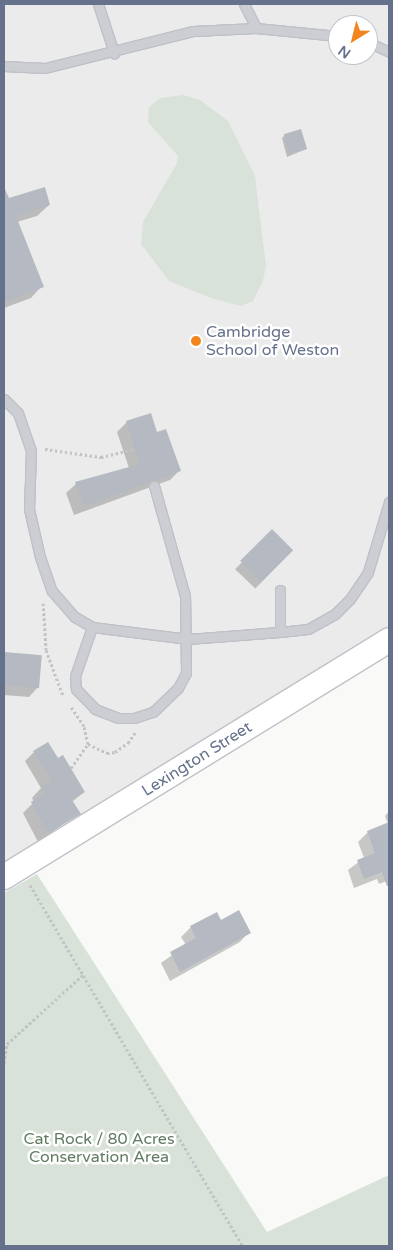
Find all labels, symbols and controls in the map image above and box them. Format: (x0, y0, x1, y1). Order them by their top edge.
north arrow (328, 15, 378, 65)
text: N (335, 42, 354, 62)
place label: Cambridge School of Weston (206, 322, 339, 360)
marker: Cambridge School of Weston (190, 335, 202, 347)
street label: Lexington Street (138, 717, 256, 801)
park label: Cat Rock / 80 Acres Conservation Area (23, 1129, 175, 1167)

